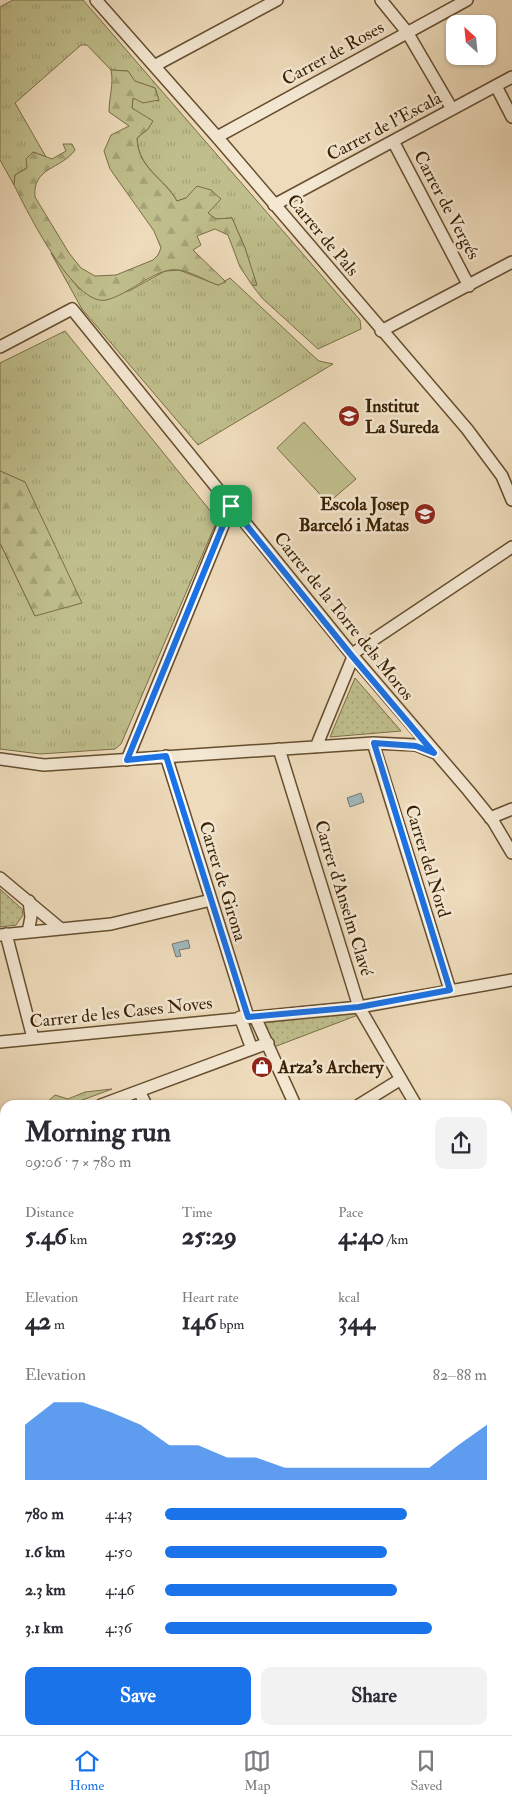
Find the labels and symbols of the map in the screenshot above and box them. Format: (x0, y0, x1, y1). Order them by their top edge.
north arrow (446, 15, 496, 65)
street label: Carrer de Roses (278, 16, 388, 91)
street label: Carrer de l'Escala (323, 86, 446, 166)
street label: Carrer de Vergés (408, 147, 485, 264)
street label: Carrer de Pals (282, 189, 364, 281)
place label: Institut La Sureda (365, 395, 440, 439)
school or university icon: Institut La Sureda (337, 404, 361, 428)
pin (210, 485, 252, 527)
place label: Escola Josep Barceló i Matas (299, 493, 409, 537)
school or university icon: Escola Josep Barceló i Matas (413, 502, 437, 526)
street label: Carrer de la Torre dels Moros (268, 527, 419, 705)
street label: Carrer del Nord (399, 802, 456, 920)
street label: Carrer d'Anselm Clavé (309, 818, 378, 979)
street label: Carrer de Girona (193, 819, 252, 944)
street label: Carrer de les Cases Noves (28, 991, 214, 1034)
shop icon: Arza's Archery (250, 1055, 274, 1079)
place label: Arza's Archery (277, 1056, 384, 1079)

